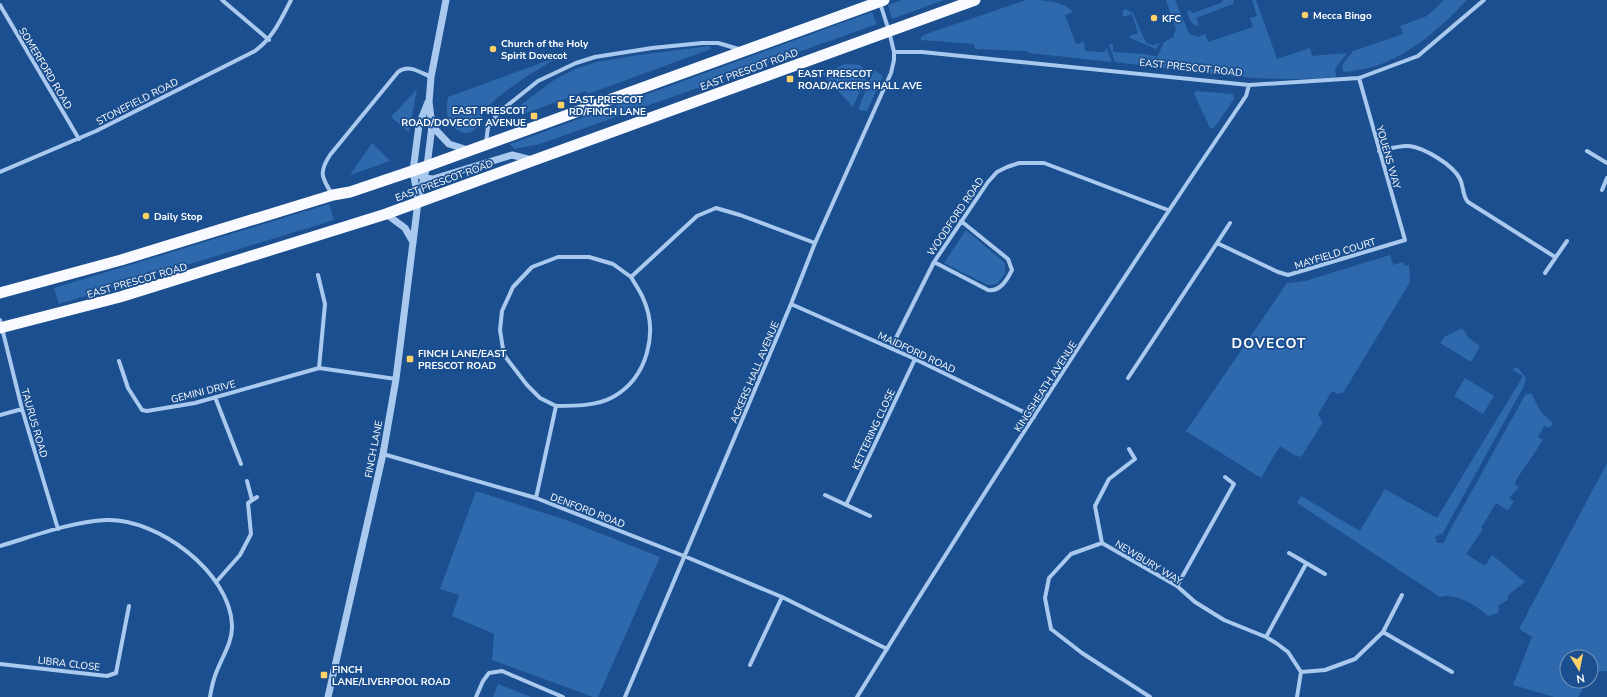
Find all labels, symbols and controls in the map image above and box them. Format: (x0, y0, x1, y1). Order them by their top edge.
place label: Mecca Bingo (1313, 9, 1372, 23)
marker: Mecca Bingo (1300, 10, 1310, 20)
place label: KFC (1162, 12, 1181, 26)
marker: KFC (1149, 13, 1159, 23)
street label: SOMERFORD ROAD (15, 25, 75, 112)
place label: Church of the Holy Spirit Dovecot (501, 37, 589, 63)
marker: Church of the Holy Spirit Dovecot (488, 44, 498, 54)
street label: EAST PRESCOT ROAD (698, 46, 800, 94)
street label: EAST PRESCOT ROAD (1139, 56, 1243, 80)
place label: EAST PRESCOT ROAD/ACKERS HALL AVE (798, 67, 922, 93)
marker: EAST PRESCOT ROAD/ACKERS HALL AVE (785, 74, 795, 84)
street label: STONEFIELD ROAD (94, 75, 181, 129)
place label: EAST PRESCOT RD/FINCH LANE (569, 93, 646, 119)
marker: EAST PRESCOT RD/FINCH LANE (556, 100, 566, 110)
place label: EAST PRESCOT ROAD/DOVECOT AVENUE (401, 104, 527, 130)
marker: EAST PRESCOT ROAD/DOVECOT AVENUE (529, 111, 539, 121)
street label: YOUENS WAY (1372, 123, 1404, 192)
street label: EAST PRESCOT ROAD (393, 157, 495, 205)
street label: WOODFORD ROAD (924, 174, 987, 259)
place label: Daily Stop (154, 210, 202, 224)
marker: Daily Stop (141, 211, 151, 221)
street label: MAYFIELD COURT (1293, 235, 1378, 273)
street label: EAST PRESCOT ROAD (86, 260, 189, 302)
street label: ACKERS HALL AVENUE (727, 319, 783, 426)
street label: MAIDFORD ROAD (875, 329, 958, 377)
district label: DOVECOT (1232, 334, 1307, 353)
street label: KINGSHEATH AVENUE (1011, 338, 1081, 435)
place label: FINCH LANE/EAST PRESCOT ROAD (418, 347, 507, 373)
marker: FINCH LANE/EAST PRESCOT ROAD (405, 354, 415, 364)
street label: GEMINI DRIVE (169, 377, 237, 407)
street label: TAURUS ROAD (17, 387, 51, 460)
street label: KETTERING CLOSE (849, 387, 899, 472)
street label: FINCH LANE (362, 419, 386, 479)
street label: DENFORD ROAD (548, 490, 627, 532)
street label: NEWBURY WAY (1112, 537, 1186, 589)
north arrow (1559, 649, 1599, 689)
street label: LIBRA CLOSE (37, 653, 101, 675)
place label: FINCH LANE/LIVERPOOL ROAD (332, 663, 451, 689)
marker: FINCH LANE/LIVERPOOL ROAD (319, 670, 329, 680)
text: N (1575, 670, 1586, 686)

